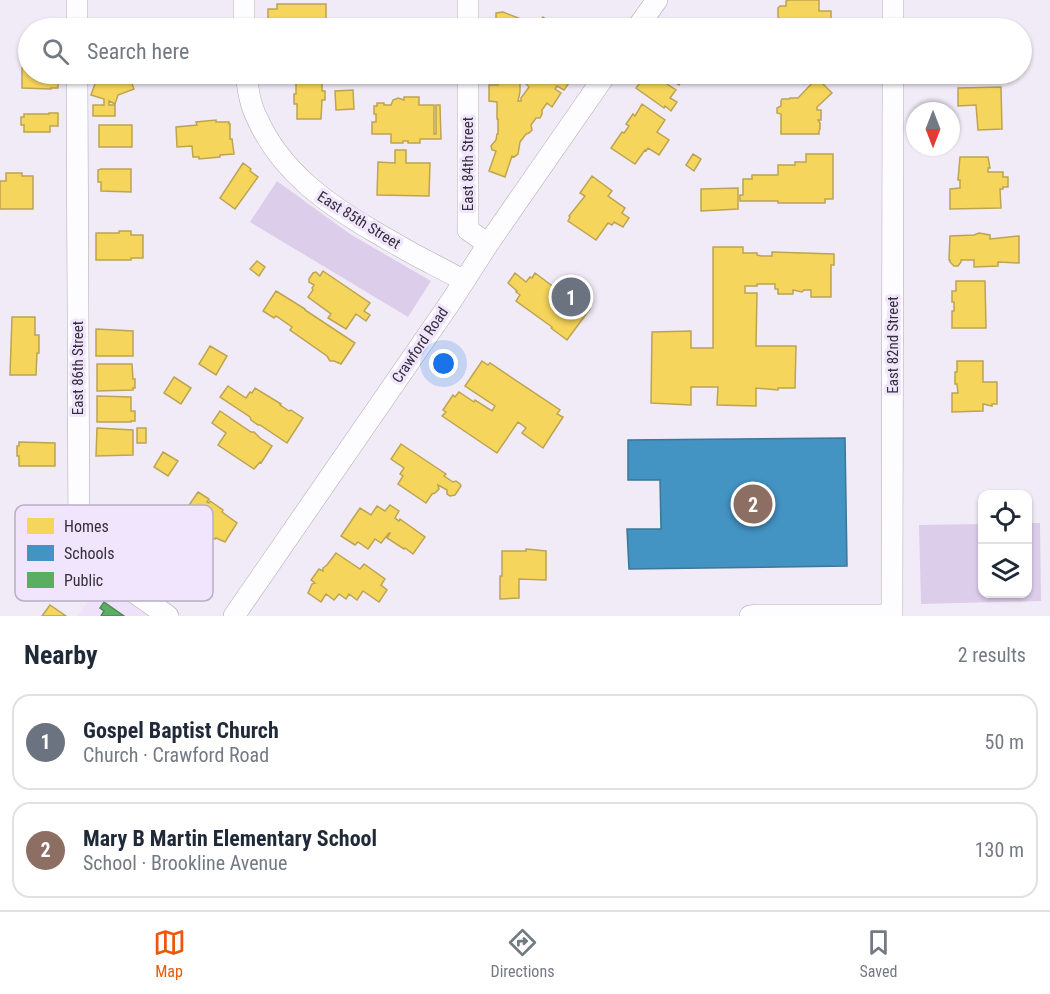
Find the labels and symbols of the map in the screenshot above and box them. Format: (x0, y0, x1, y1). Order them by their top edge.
north arrow (906, 102, 960, 156)
street label: East 84th Street (459, 117, 477, 211)
street label: East 85th Street (314, 187, 404, 253)
pin: 1 (552, 274, 590, 320)
street label: East 82nd Street (884, 296, 902, 394)
street label: Crawford Road (388, 304, 452, 386)
street label: East 86th Street (69, 321, 87, 415)
your location (429, 349, 458, 378)
pin: 2 (734, 482, 772, 526)
legend (15, 505, 213, 601)
text: Homes (64, 517, 109, 536)
text: Schools (64, 544, 114, 563)
text: Public (64, 571, 103, 590)

